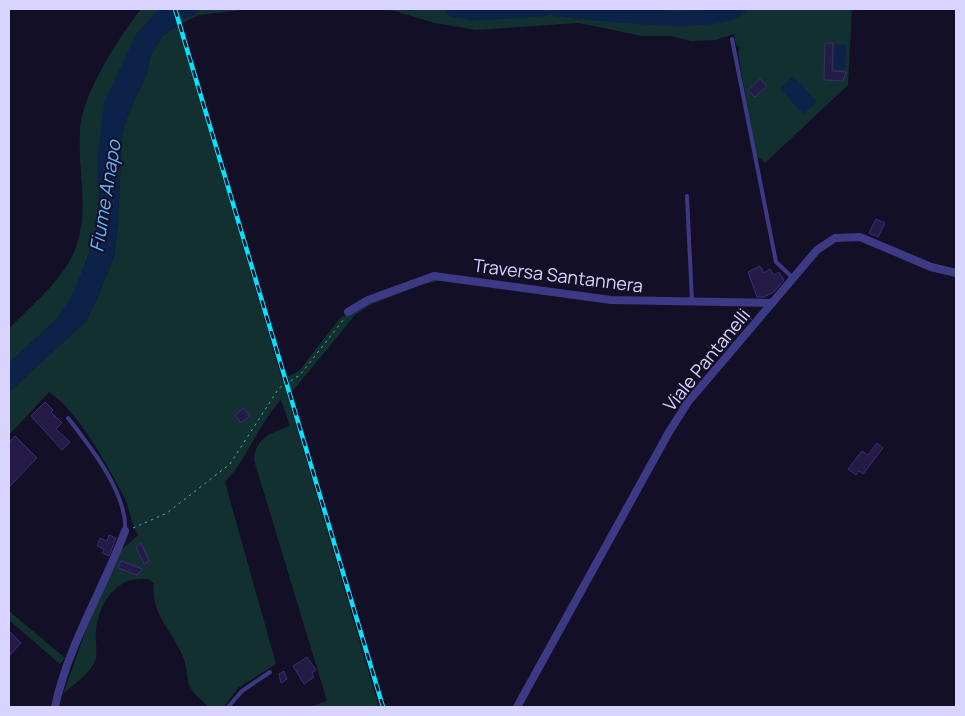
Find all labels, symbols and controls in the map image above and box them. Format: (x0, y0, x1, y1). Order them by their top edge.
water label: Fiume Anapo (83, 137, 127, 254)
street label: Traversa Santannera (472, 253, 644, 297)
street label: Viale Pantanelli (658, 303, 755, 416)

